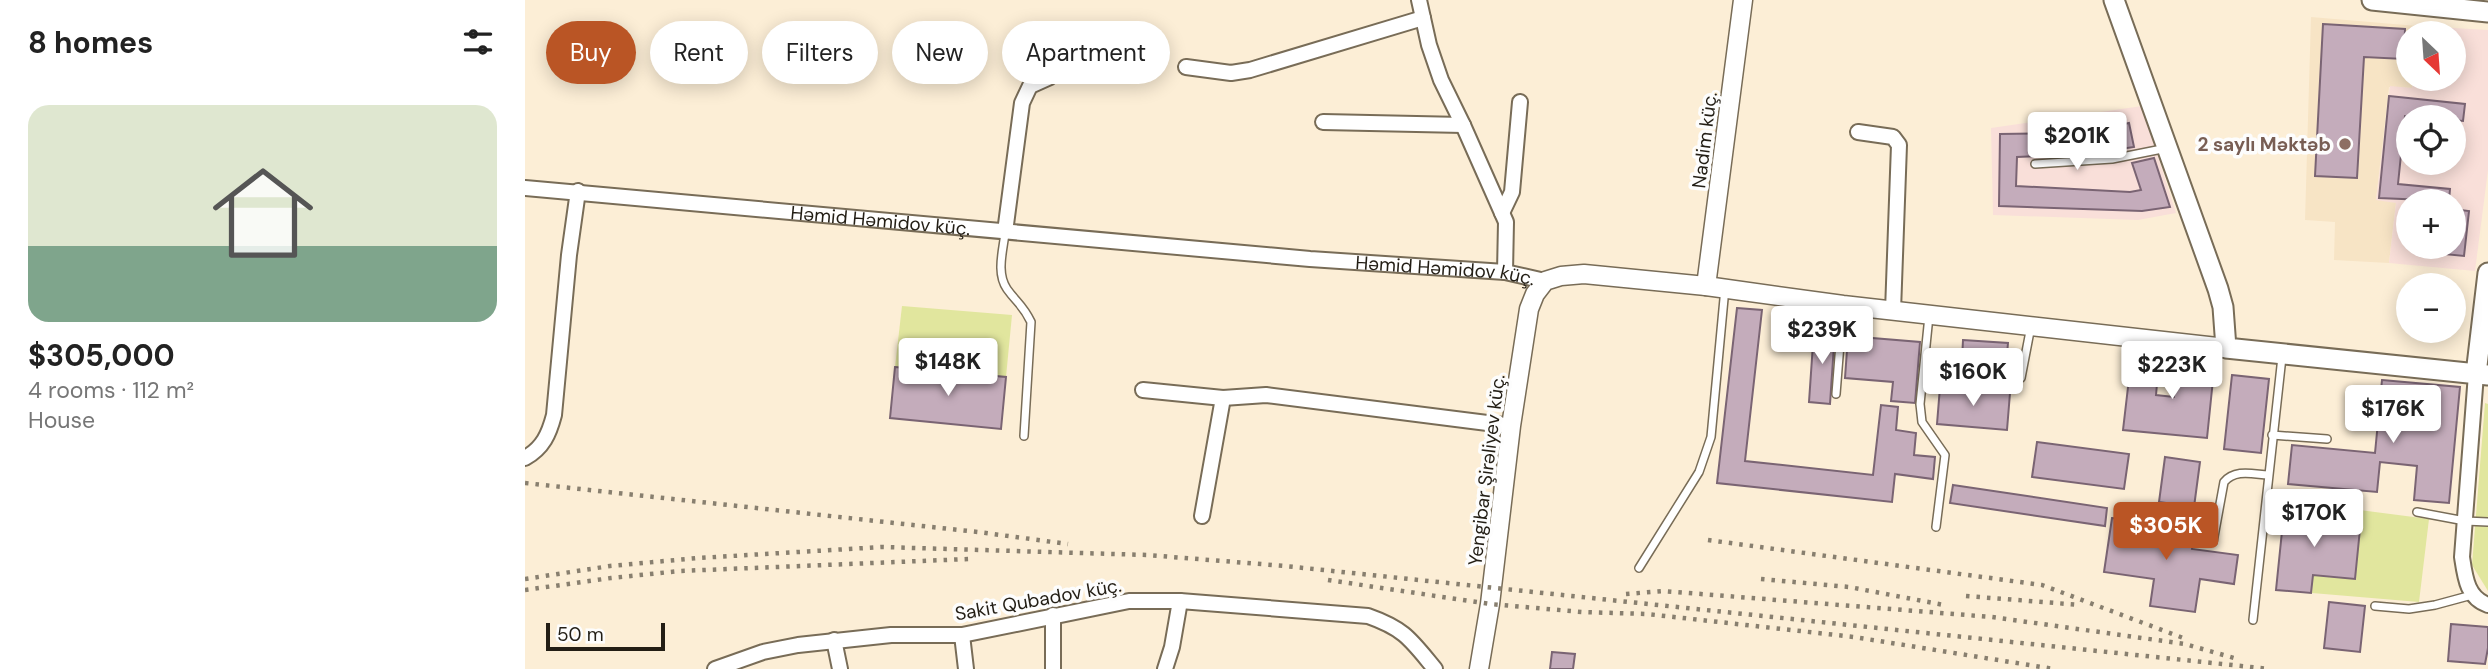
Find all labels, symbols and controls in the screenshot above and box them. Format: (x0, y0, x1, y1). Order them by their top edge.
chip: Buy (546, 21, 636, 84)
chip: Rent (650, 21, 748, 84)
chip: Filters (762, 21, 878, 84)
chip: New (892, 21, 988, 84)
chip: Apartment (1002, 21, 1170, 84)
north arrow (2396, 21, 2466, 91)
map controls (2396, 21, 2466, 343)
text: 8 homes (28, 23, 153, 62)
icon: filters (459, 23, 497, 61)
street label: Nadim küç. (1686, 90, 1723, 190)
button: locate (2396, 105, 2466, 175)
pin: $201K (2028, 113, 2126, 172)
text: $201K (2044, 120, 2110, 150)
place label: 2 saylı Məktəb (2197, 132, 2331, 157)
marker: 2 saylı Məktəb (2337, 136, 2353, 152)
icon: home (200, 150, 326, 276)
button: + (2396, 189, 2466, 259)
street label: Həmid Həmidov küç. (790, 200, 971, 241)
street label: Həmid Həmidov küç. (1355, 250, 1537, 291)
button: − (2396, 273, 2466, 343)
pin: $239K (1773, 306, 1871, 366)
text: $239K (1787, 314, 1857, 344)
text: $305,000 (28, 336, 175, 375)
pin: $148K (899, 338, 997, 398)
pin: $223K (2123, 342, 2221, 401)
text: $148K (915, 346, 981, 376)
pin: $160K (1924, 348, 2022, 408)
text: $223K (2137, 349, 2207, 379)
text: $160K (1939, 356, 2007, 386)
street label: Yengibar Şirəliyev küç. (1462, 373, 1511, 567)
text: 4 rooms · 112 m² (28, 375, 194, 405)
pin: $176K (2344, 386, 2442, 445)
text: $176K (2361, 393, 2425, 423)
text: House (28, 405, 95, 435)
pin: $170K (2265, 490, 2363, 549)
text: $170K (2281, 497, 2347, 527)
pin: $305K (2117, 503, 2215, 562)
text: $305K (2129, 510, 2203, 540)
street label: Sakit Qubadov küç. (953, 573, 1123, 626)
scale bar (546, 620, 665, 652)
text: 50 m (557, 622, 604, 647)

